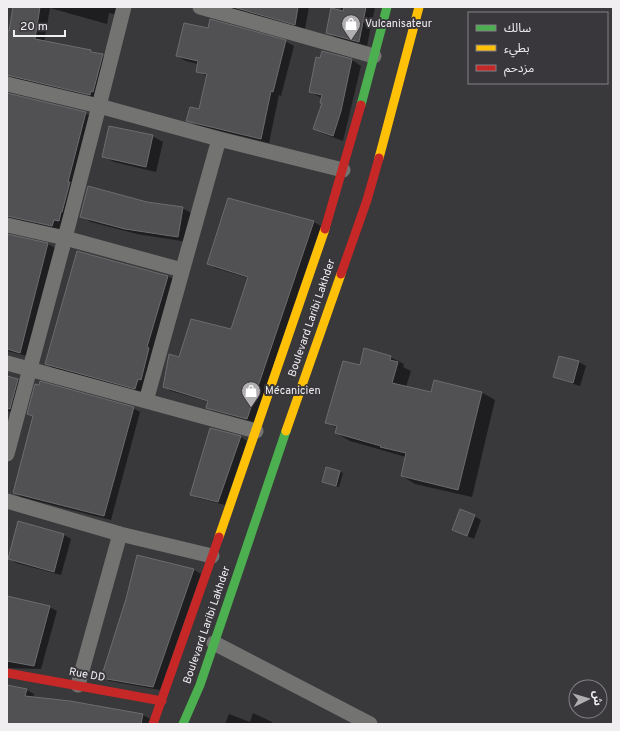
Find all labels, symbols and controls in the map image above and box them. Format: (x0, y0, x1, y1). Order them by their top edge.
scale bar (14, 12, 65, 38)
legend (468, 12, 608, 84)
shop icon: Vulcanisateur (340, 13, 362, 41)
place label: Vulcanisateur (365, 17, 433, 31)
text: 20 m (20, 19, 48, 35)
text: سالك (504, 21, 531, 37)
text: بطيء (504, 41, 530, 58)
text: مزدحم (504, 61, 534, 77)
street label: Boulevard Laribi Lakhder (285, 257, 339, 379)
shop icon: Mécanicien (240, 380, 262, 408)
place label: Mécanicien (265, 384, 321, 398)
street label: Boulevard Laribi Lakhder (180, 564, 234, 686)
street label: Rue DD (68, 665, 106, 685)
north arrow (568, 679, 608, 719)
text: ش (589, 690, 605, 706)

